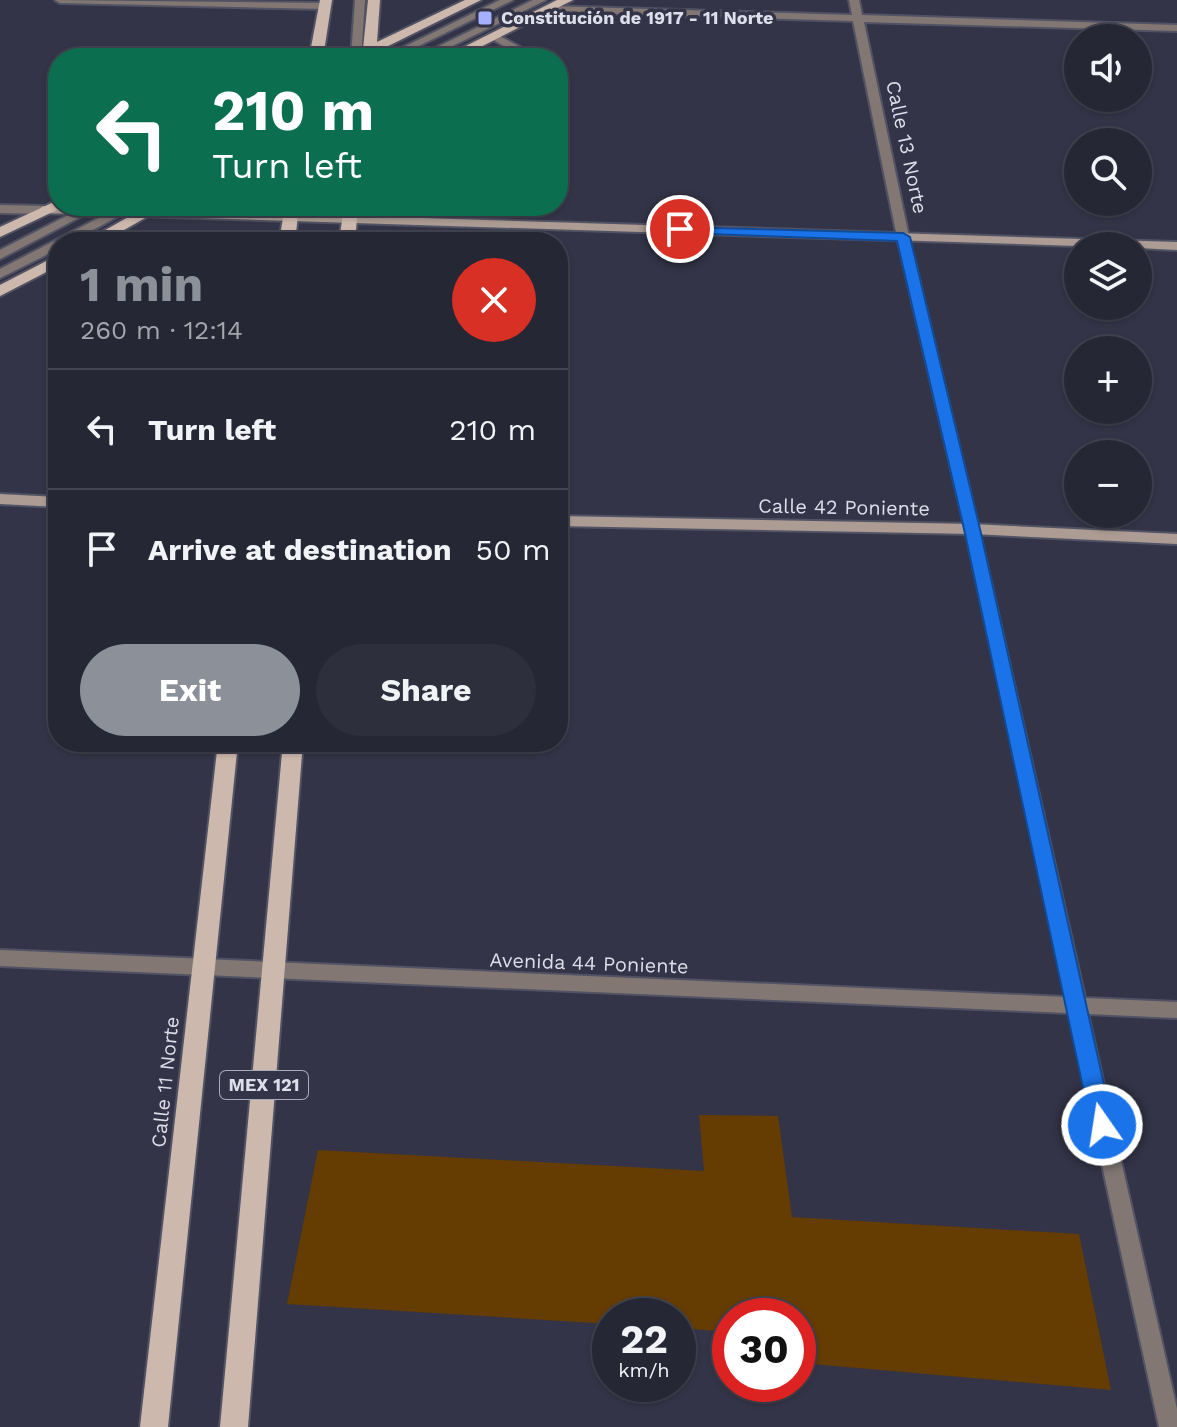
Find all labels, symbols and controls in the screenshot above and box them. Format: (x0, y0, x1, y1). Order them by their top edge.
place label: Constitución de 1917 - 11 Norte (501, 7, 773, 28)
marker: Constitución de 1917 - 11 Norte (476, 9, 494, 27)
map controls (1064, 24, 1152, 528)
button: sound (1064, 24, 1152, 112)
text: 210 m (212, 78, 374, 144)
street label: Calle 13 Norte (881, 78, 933, 216)
icon: left (80, 80, 184, 184)
button: search (1064, 128, 1152, 216)
text: Turn left (212, 145, 362, 187)
pin (646, 195, 714, 263)
icon: arrive (658, 207, 702, 251)
button: layers (1064, 232, 1152, 320)
text: 1 min (80, 256, 203, 313)
button: close (452, 258, 536, 342)
text: 260 m · 12:14 (80, 315, 243, 345)
button: + (1064, 336, 1152, 424)
icon: left (80, 407, 124, 451)
text: Turn left (148, 412, 276, 447)
text: 210 m (449, 412, 536, 447)
button: − (1064, 440, 1152, 528)
street label: Calle 42 Poniente (758, 494, 930, 520)
icon: arrive (80, 527, 124, 571)
text: Arrive at destination (148, 532, 452, 567)
text: 50 m (476, 532, 551, 567)
button: Exit (80, 644, 300, 736)
button: Share (316, 644, 536, 736)
street label: Avenida 44 Poniente (489, 948, 689, 978)
street label: Calle 11 Norte (146, 1015, 184, 1149)
road number: MEX 121 (220, 1071, 308, 1099)
position arrow (1060, 1083, 1144, 1167)
speed limit sign: 30 (712, 1298, 816, 1402)
text: 22 (620, 1316, 668, 1363)
text: km/h (618, 1358, 670, 1382)

